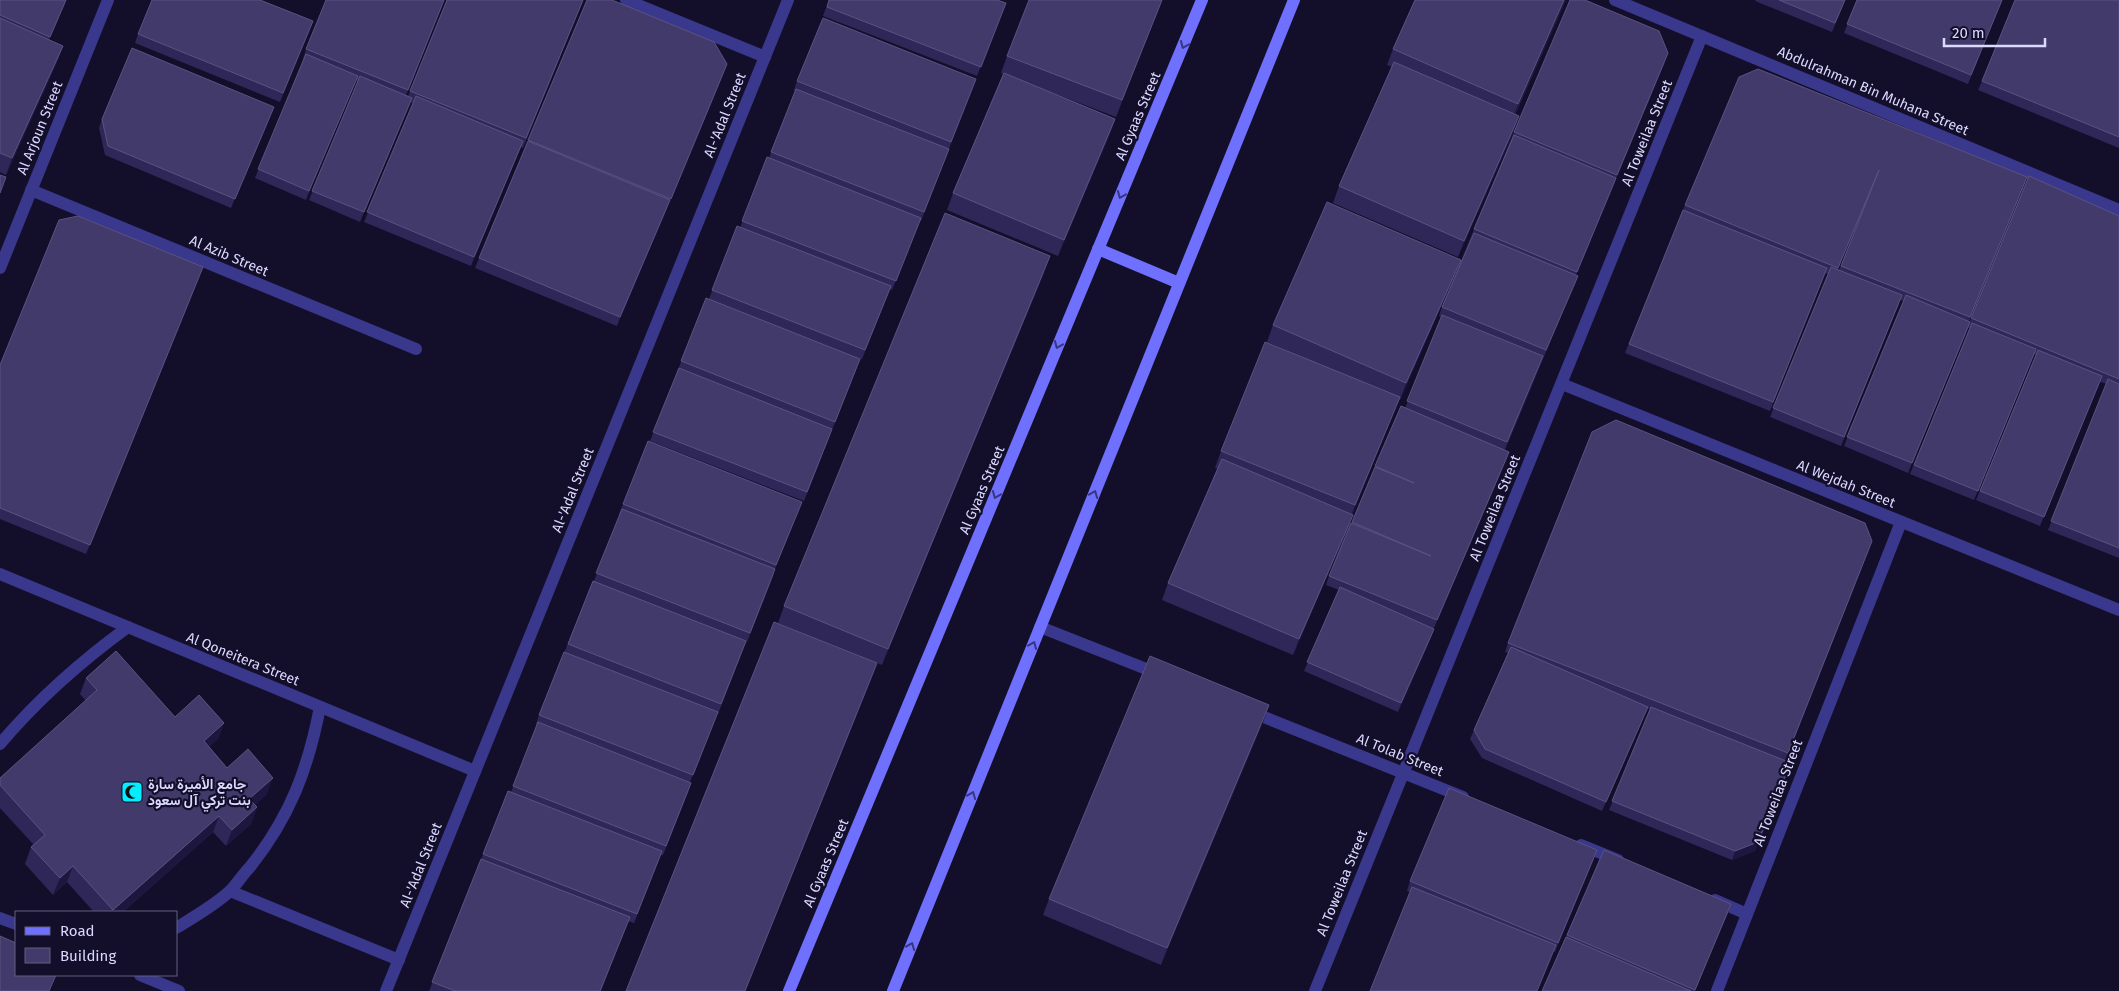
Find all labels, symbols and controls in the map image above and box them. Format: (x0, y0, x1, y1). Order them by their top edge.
scale bar (1944, 15, 2045, 47)
text: 20 m (1952, 24, 1985, 42)
one-way arrow (1179, 40, 1190, 49)
street label: Abdulrahman Bin Muhana Street (1775, 43, 1972, 139)
street label: Al Gyaas Street (1112, 68, 1165, 163)
street label: Al-'Adal Street (700, 69, 750, 160)
street label: Al Toweilaa Street (1618, 77, 1676, 189)
street label: Al Arjoun Street (14, 78, 67, 177)
one-way arrow (1116, 190, 1127, 199)
street label: Al Azib Street (187, 232, 272, 281)
one-way arrow (1054, 340, 1065, 349)
street label: Al Gyaas Street (956, 442, 1009, 537)
street label: Al-'Adal Street (548, 444, 598, 535)
street label: Al Toweilaa Street (1466, 452, 1524, 564)
street label: Al Wejdah Street (1794, 457, 1899, 512)
one-way arrow (992, 490, 1002, 499)
one-way arrow (1088, 490, 1098, 499)
street label: Al Qoneitera Street (184, 629, 303, 690)
one-way arrow (1027, 641, 1037, 649)
street label: Al Tolab Street (1354, 730, 1447, 780)
street label: Al Toweilaa Street (1750, 736, 1807, 849)
place label: جامع الأميرة سارة بنت تركي آل سعود (148, 776, 251, 812)
mosque icon: جامع الأميرة سارة بنت تركي آل سعود (120, 780, 144, 804)
one-way arrow (966, 791, 976, 800)
street label: Al Gyaas Street (800, 815, 853, 910)
street label: Al-'Adal Street (396, 819, 446, 910)
street label: Al Toweilaa Street (1313, 827, 1371, 939)
legend (15, 911, 178, 976)
text: Road (60, 922, 95, 940)
one-way arrow (905, 942, 915, 951)
text: Building (60, 947, 116, 965)

